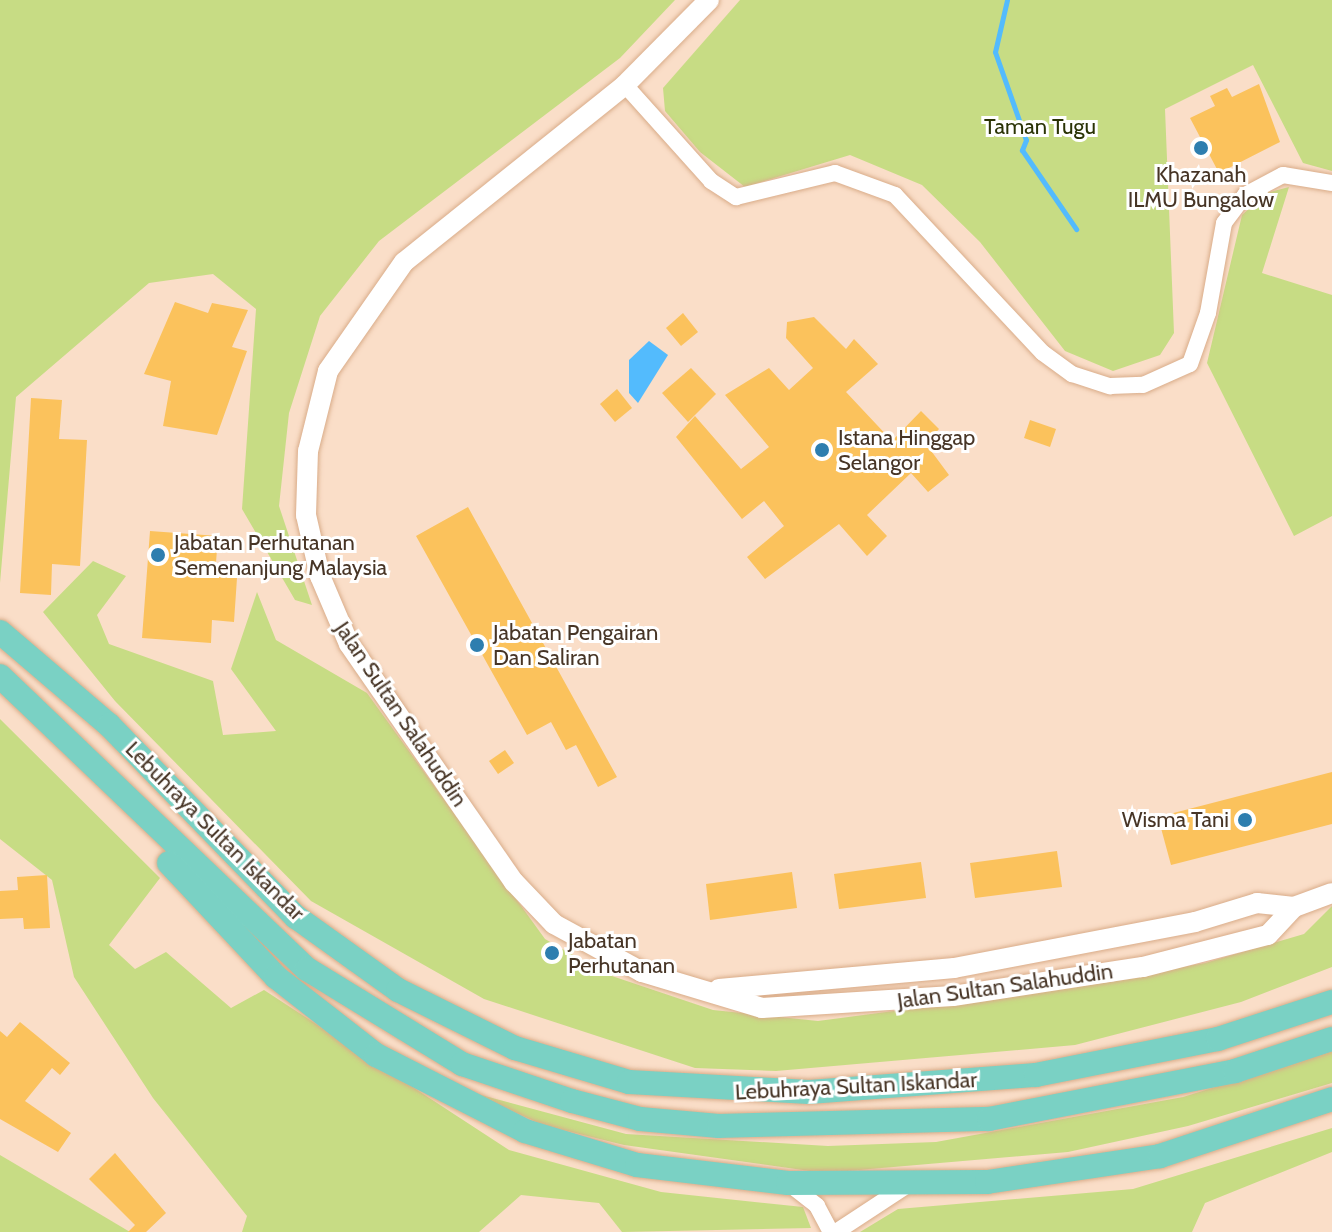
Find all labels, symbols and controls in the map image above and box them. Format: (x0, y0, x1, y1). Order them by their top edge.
park label: Taman Tugu (984, 114, 1096, 140)
marker: Khazanah ILMU Bungalow (1192, 139, 1210, 157)
place label: Khazanah ILMU Bungalow (1128, 161, 1274, 212)
place label: Istana Hinggap Selangor (838, 424, 975, 476)
marker: Istana Hinggap Selangor (813, 441, 831, 459)
place label: Jabatan Perhutanan Semenanjung Malaysia (174, 529, 387, 580)
marker: Jabatan Perhutanan Semenanjung Malaysia (149, 546, 167, 564)
street label: Jalan Sultan Salahuddin (329, 616, 473, 812)
place label: Jabatan Pengairan Dan Saliran (493, 619, 658, 670)
marker: Jabatan Pengairan Dan Saliran (468, 636, 486, 654)
street label: Lebuhraya Sultan Iskandar (120, 736, 310, 926)
place label: Wisma Tani (1122, 807, 1229, 833)
marker: Wisma Tani (1236, 811, 1254, 829)
place label: Jabatan Perhutanan (568, 927, 675, 978)
marker: Jabatan Perhutanan (543, 944, 561, 962)
street label: Jalan Sultan Salahuddin (895, 958, 1115, 1014)
street label: Lebuhraya Sultan Iskandar (734, 1066, 978, 1106)

